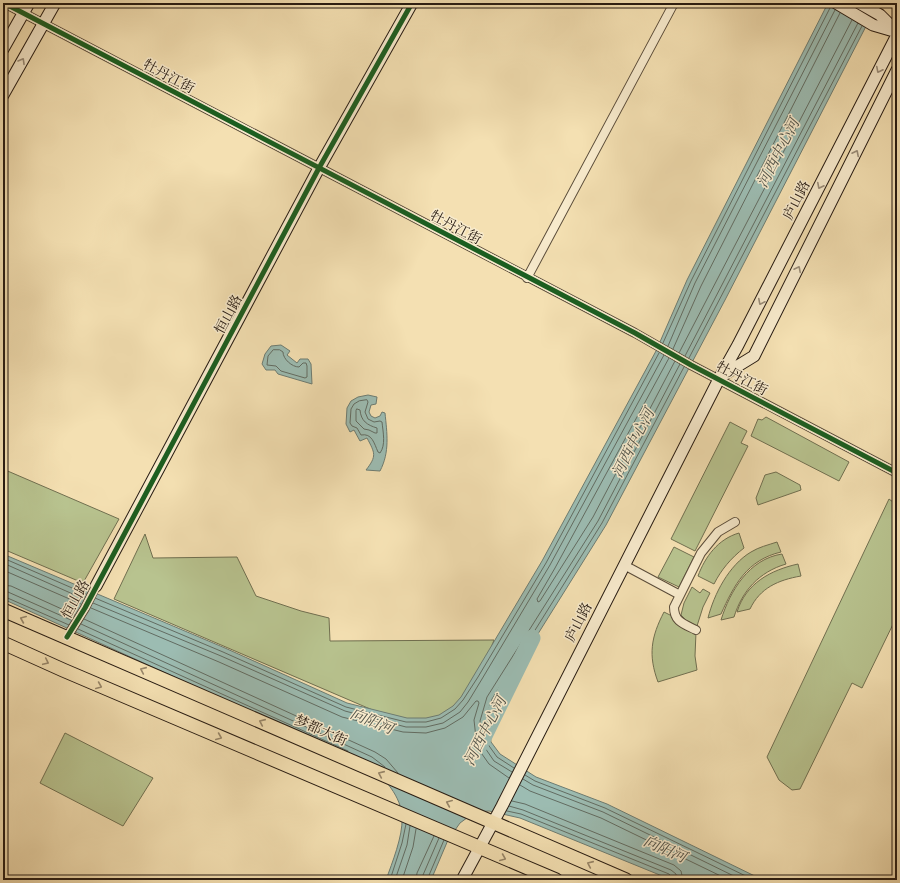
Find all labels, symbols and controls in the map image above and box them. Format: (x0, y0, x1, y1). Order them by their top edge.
street label: 牡丹江街 (140, 56, 197, 98)
one-way arrow (18, 58, 25, 65)
one-way arrow (876, 66, 884, 73)
water label: 河西中心河 (753, 113, 805, 191)
one-way arrow (851, 149, 859, 157)
street label: 庐山路 (779, 178, 814, 223)
one-way arrow (817, 182, 825, 189)
street label: 牡丹江街 (427, 207, 484, 249)
one-way arrow (793, 266, 801, 273)
street label: 恒山路 (211, 292, 247, 337)
one-way arrow (758, 297, 766, 305)
street label: 牡丹江街 (713, 358, 770, 400)
water label: 河西中心河 (608, 403, 660, 481)
street label: 恒山路 (58, 577, 94, 622)
street label: 庐山路 (561, 600, 596, 645)
one-way arrow (20, 616, 28, 624)
one-way arrow (42, 658, 49, 666)
one-way arrow (139, 667, 147, 675)
one-way arrow (95, 681, 102, 689)
water label: 河西中心河 (460, 691, 512, 769)
water label: 向阳河 (347, 704, 399, 740)
street label: 梦都大街 (291, 711, 350, 751)
one-way arrow (258, 719, 266, 727)
one-way arrow (215, 732, 222, 740)
one-way arrow (378, 771, 385, 779)
one-way arrow (446, 800, 453, 808)
water label: 向阳河 (640, 832, 692, 869)
one-way arrow (499, 853, 507, 861)
one-way arrow (587, 861, 594, 869)

